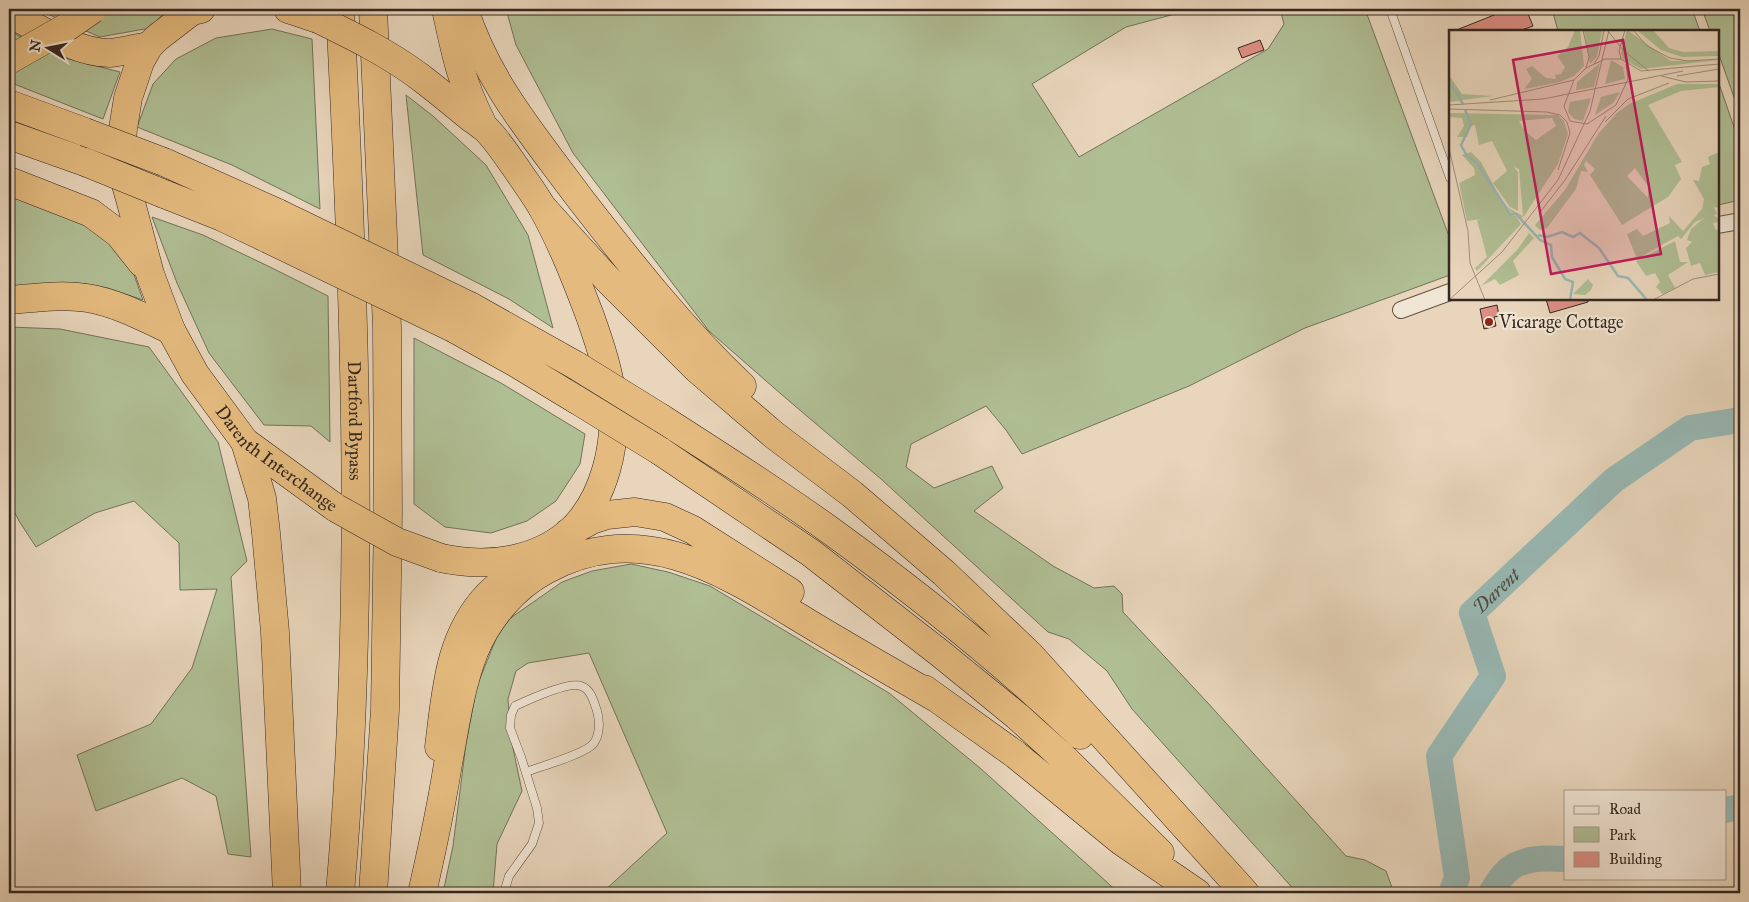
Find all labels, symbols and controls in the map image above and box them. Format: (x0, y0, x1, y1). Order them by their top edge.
north arrow (22, 22, 72, 72)
inset map (1449, 30, 1719, 300)
text: N (26, 38, 45, 53)
place label: Vicarage Cottage (1498, 311, 1623, 334)
marker: Vicarage Cottage (1483, 316, 1495, 328)
street label: Dartford Bypass (343, 361, 367, 481)
street label: Darenth Interchange (211, 401, 342, 517)
water label: Darent (1467, 562, 1525, 618)
legend (1564, 790, 1726, 880)
text: Road (1609, 800, 1641, 818)
text: Park (1609, 826, 1636, 844)
text: Building (1609, 850, 1663, 868)

